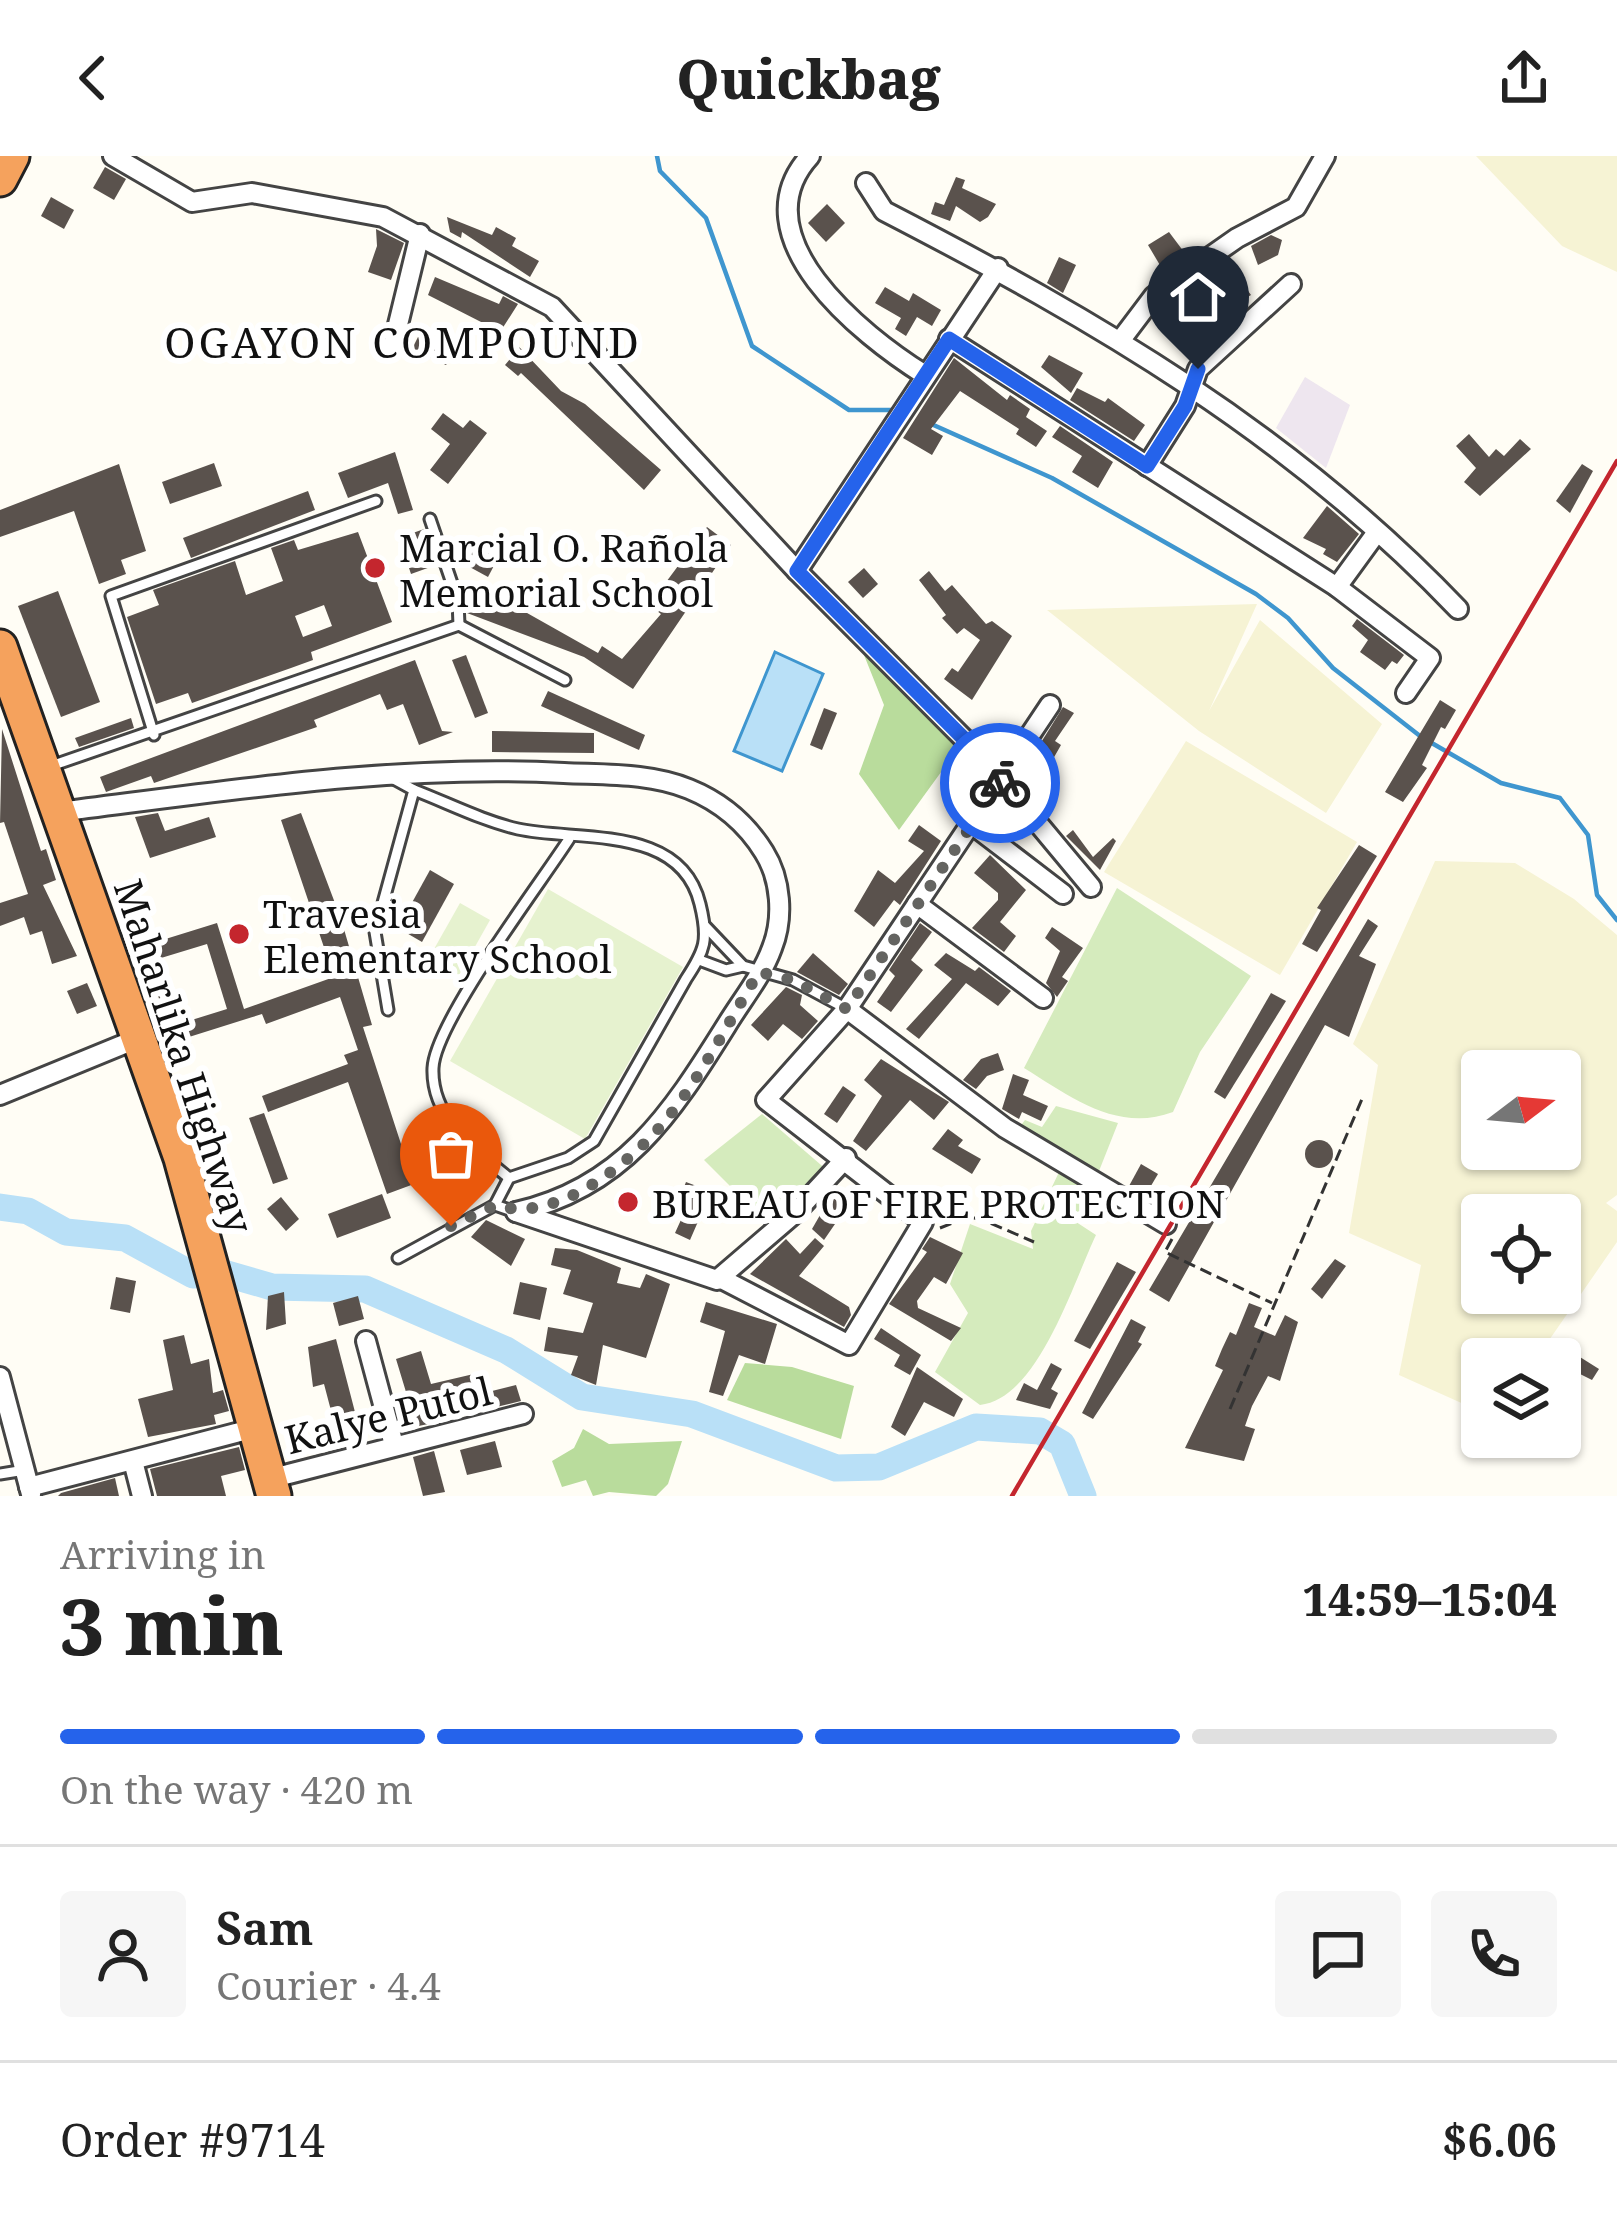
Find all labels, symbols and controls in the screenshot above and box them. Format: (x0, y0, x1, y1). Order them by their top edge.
text: Quickbag (676, 41, 941, 115)
icon: back (60, 45, 126, 111)
icon: share (1491, 45, 1557, 111)
pin (1147, 246, 1249, 369)
icon: home (1165, 264, 1231, 330)
district label: OGAYON COMPOUND (164, 313, 642, 370)
place label: Marcial O. Rañola Memorial School (399, 520, 729, 618)
marker: Marcial O. Rañola Memorial School (362, 555, 388, 581)
courier (940, 723, 1060, 843)
icon: bike (967, 750, 1033, 816)
street label: Maharlika Highway (103, 872, 268, 1241)
place label: Travesia Elementary School (263, 886, 612, 984)
marker: Travesia Elementary School (226, 921, 252, 947)
north arrow (1461, 1050, 1581, 1170)
map controls (1461, 1050, 1581, 1458)
pin (400, 1103, 502, 1226)
icon: bag (418, 1121, 484, 1187)
place label: BUREAU OF FIRE PROTECTION (652, 1176, 1225, 1229)
marker: BUREAU OF FIRE PROTECTION (615, 1189, 641, 1215)
button: locate (1461, 1194, 1581, 1314)
button: layers (1461, 1338, 1581, 1458)
street label: Kalye Putol (279, 1363, 497, 1465)
text: Arriving in (60, 1527, 266, 1580)
text: 14:59–15:04 (1302, 1568, 1557, 1629)
text: 3 min (60, 1572, 284, 1678)
text: On the way · 420 m (60, 1762, 413, 1815)
button: person (60, 1891, 186, 2017)
button: chat (1275, 1891, 1401, 2017)
button: phone (1431, 1891, 1557, 2017)
text: Sam (216, 1897, 313, 1958)
text: Courier · 4.4 (216, 1958, 441, 2011)
text: Order #9714 (60, 2109, 325, 2170)
text: $6.06 (1442, 2109, 1557, 2170)

